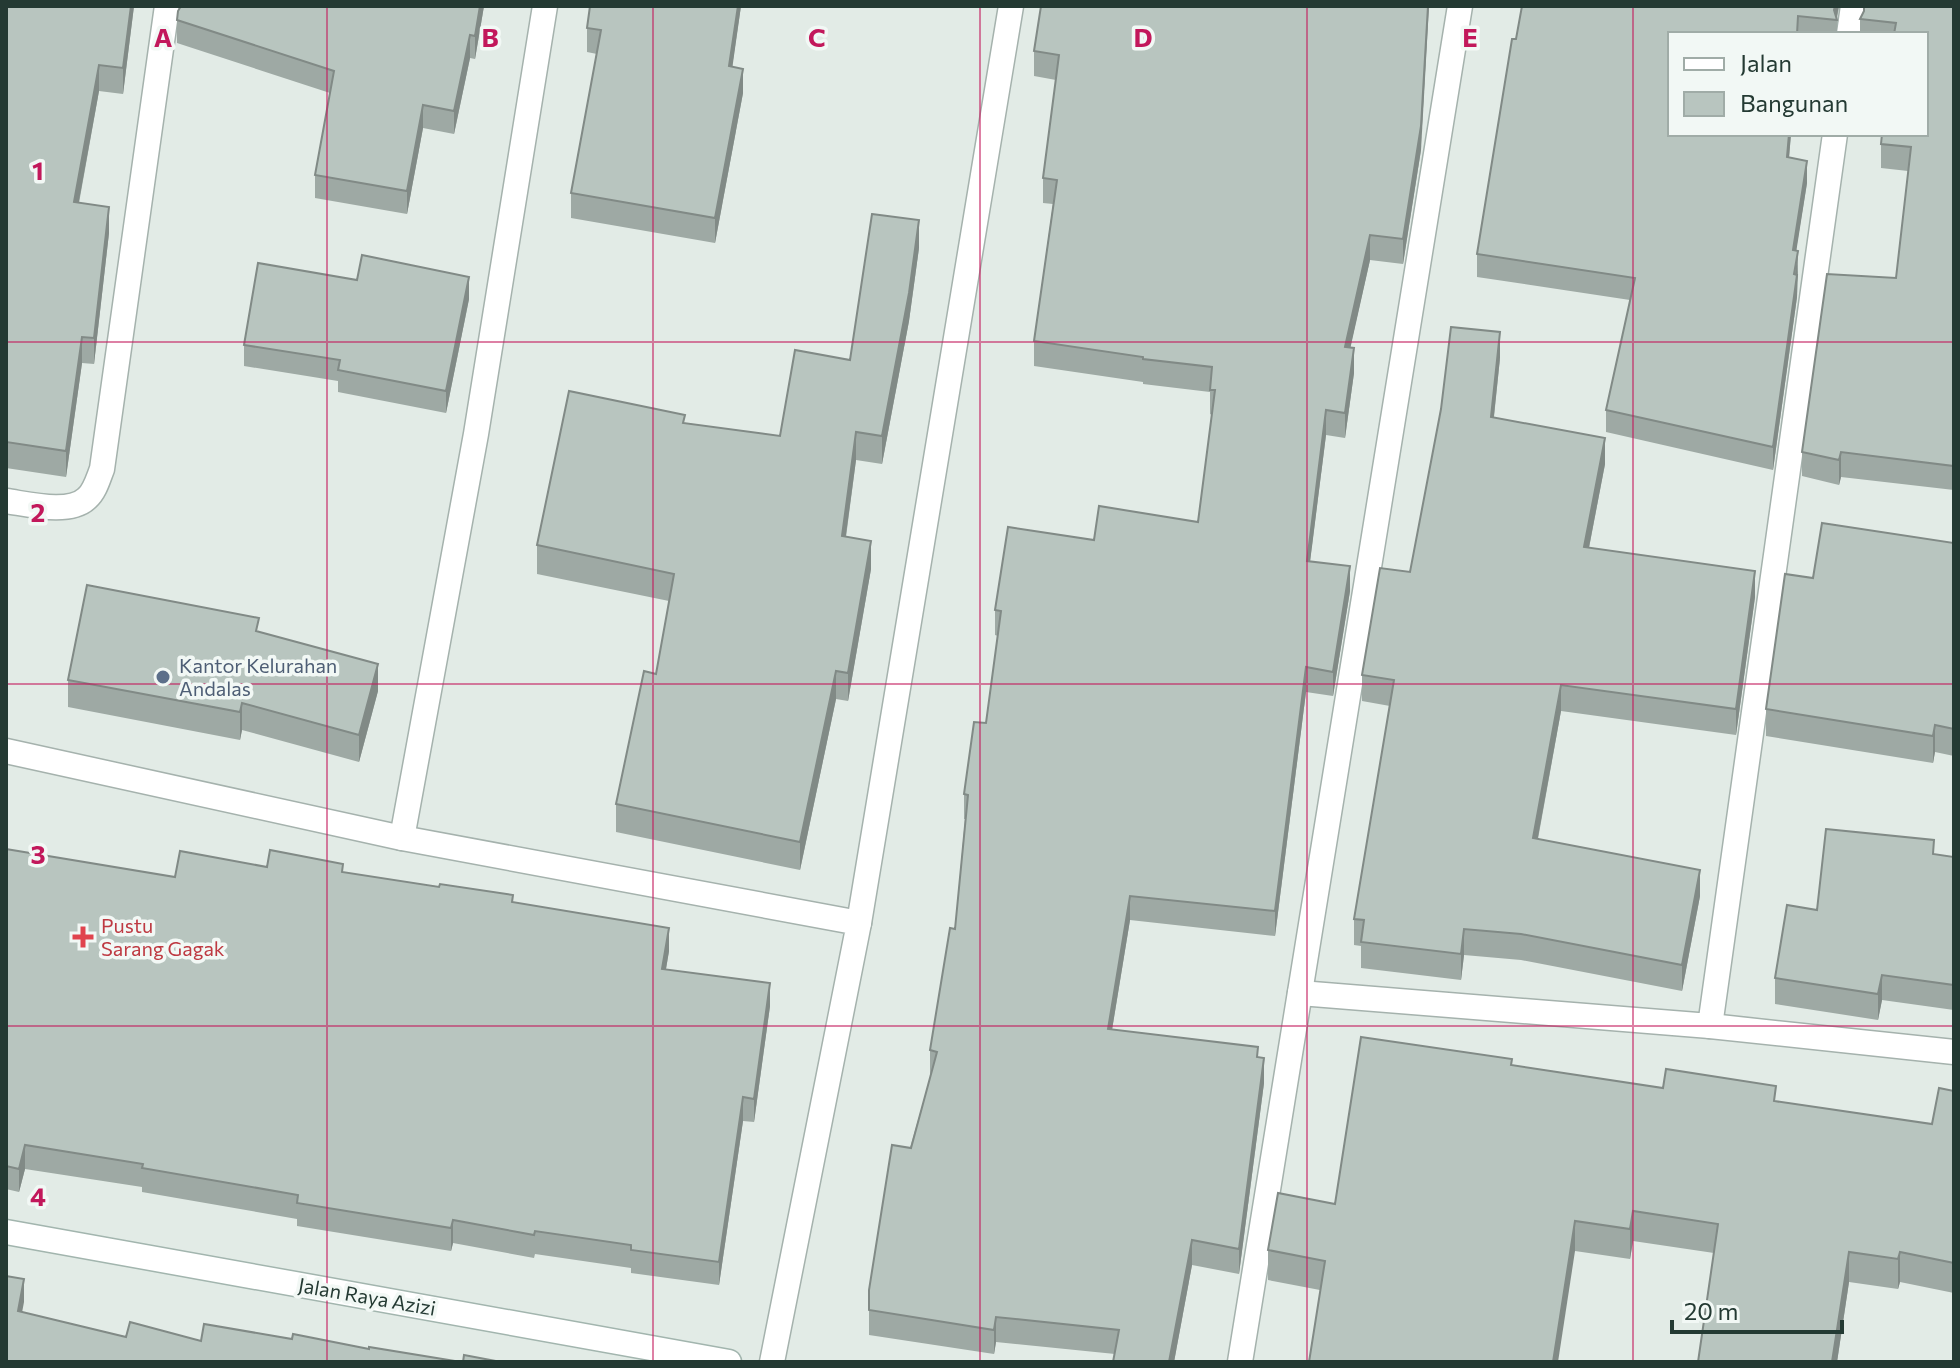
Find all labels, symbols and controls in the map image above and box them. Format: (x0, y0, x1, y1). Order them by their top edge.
text: A (154, 21, 173, 52)
text: B (481, 21, 499, 52)
text: C (808, 21, 826, 52)
text: D (1133, 21, 1153, 52)
text: E (1462, 21, 1478, 52)
legend (1668, 32, 1928, 136)
text: Jalan (1740, 48, 1792, 77)
text: Bangunan (1740, 88, 1848, 117)
text: 1 (32, 154, 44, 185)
text: 2 (31, 496, 45, 527)
place label: Kantor Kelurahan Andalas (179, 653, 337, 700)
marker: Kantor Kelurahan Andalas (154, 668, 172, 686)
text: 3 (30, 838, 46, 869)
place label: Pustu Sarang Gagak (101, 913, 225, 960)
marker: Pustu Sarang Gagak (72, 926, 94, 948)
text: 4 (30, 1180, 46, 1211)
street label: Jalan Raya Azizi (297, 1272, 438, 1320)
scale bar (1672, 1284, 1842, 1334)
text: 20 m (1684, 1296, 1738, 1325)

